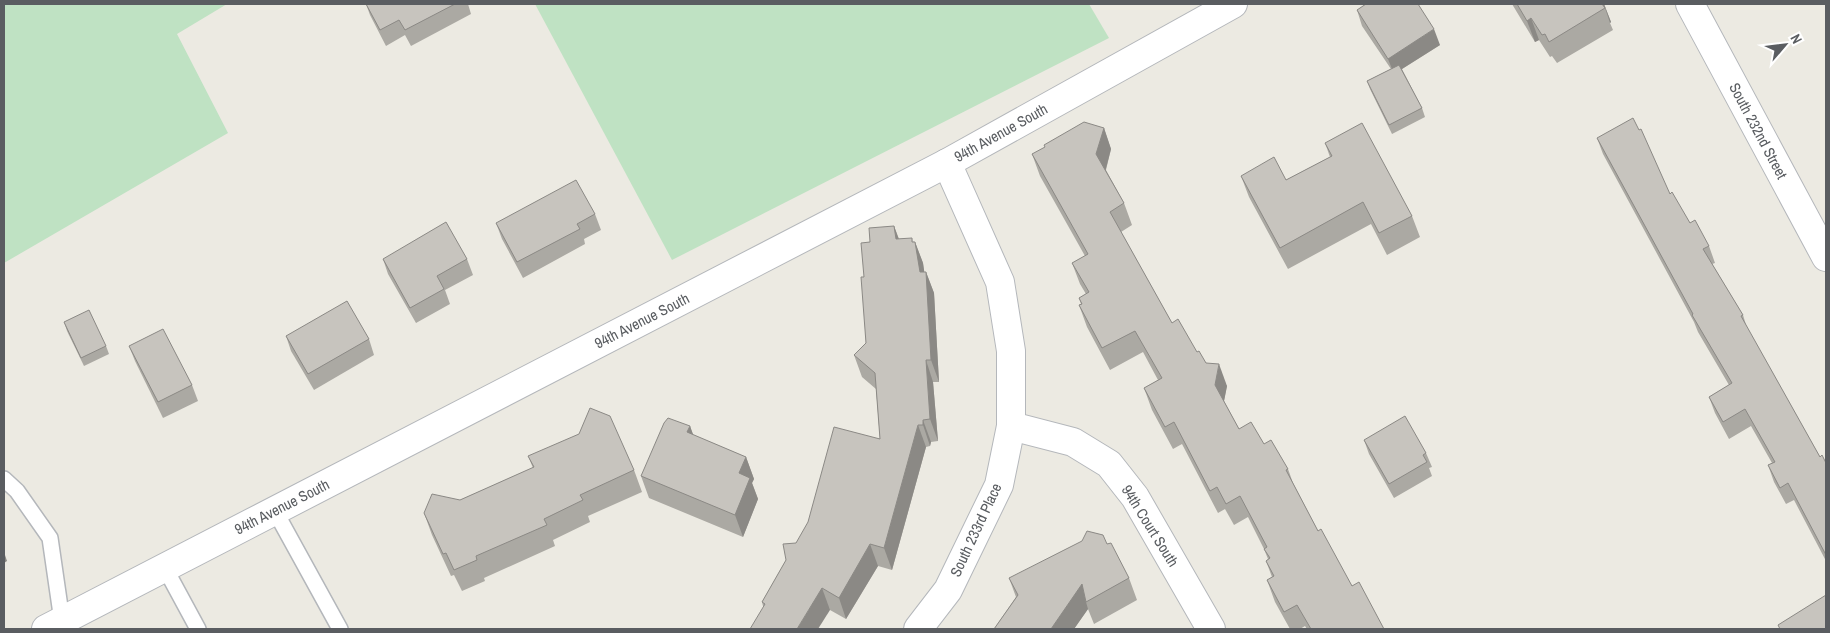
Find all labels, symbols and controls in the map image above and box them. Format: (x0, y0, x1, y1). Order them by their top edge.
north arrow (1760, 20, 1810, 70)
text: N (1787, 31, 1806, 47)
street label: South 232nd Street (1724, 79, 1793, 183)
street label: 94th Avenue South (950, 98, 1051, 167)
street label: 94th Avenue South (591, 288, 693, 353)
street label: 94th Avenue South (231, 474, 333, 539)
street label: South 233rd Place (945, 479, 1007, 580)
street label: 94th Court South (1117, 481, 1184, 571)

